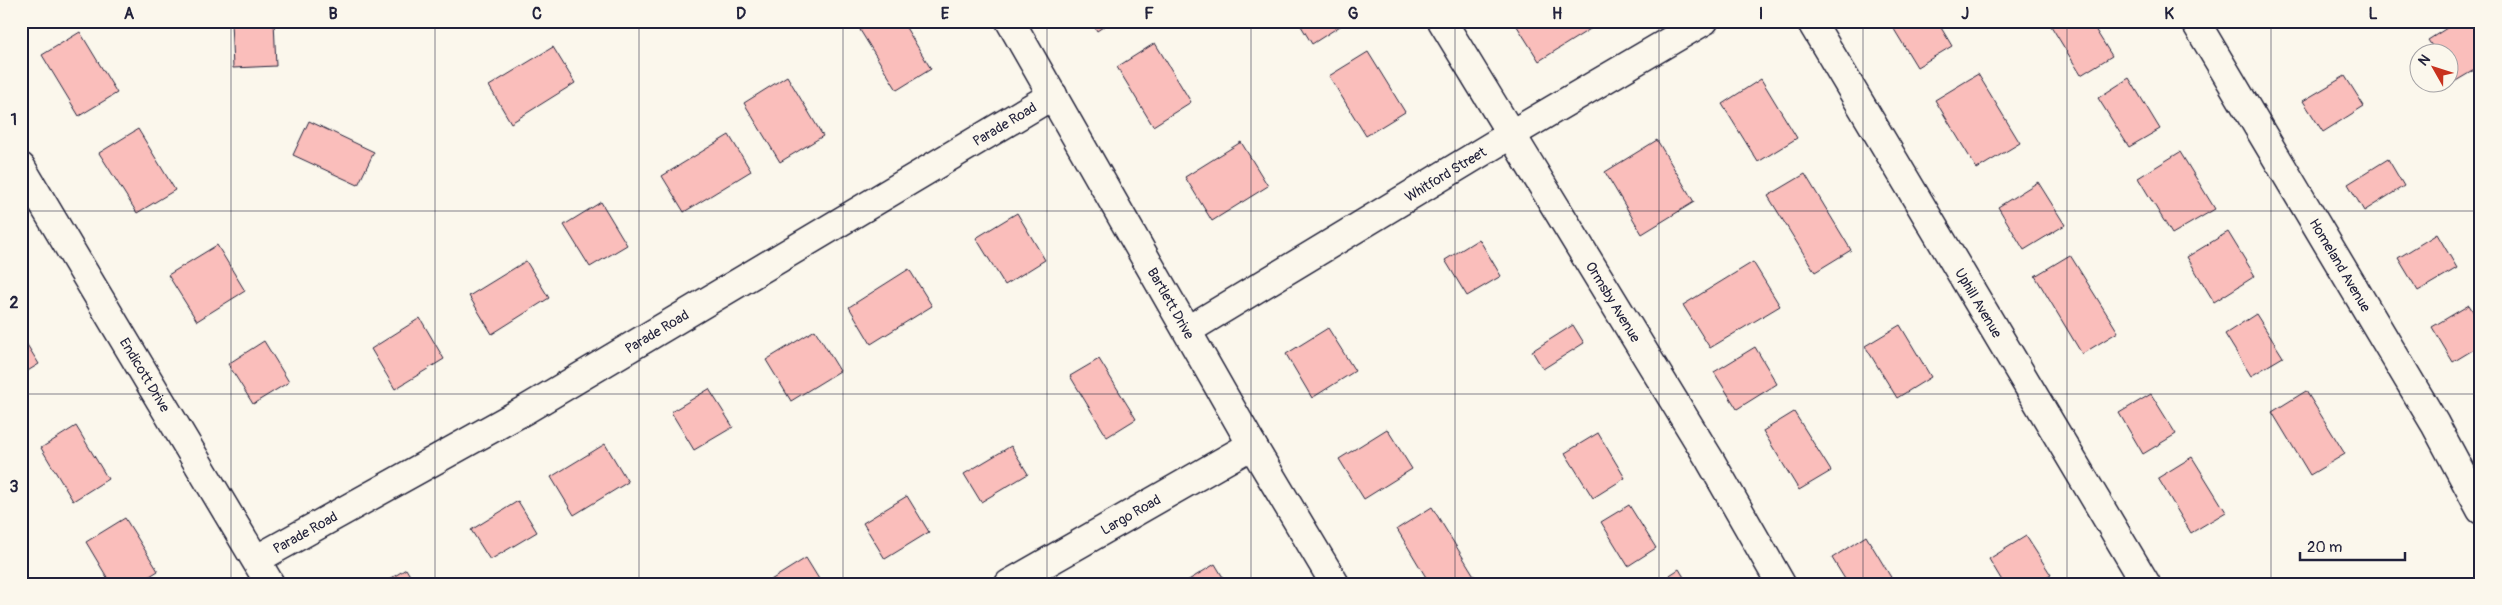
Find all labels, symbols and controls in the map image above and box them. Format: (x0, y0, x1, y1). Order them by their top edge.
text: A (124, 4, 135, 24)
text: B (328, 4, 338, 24)
text: C (532, 4, 542, 24)
text: D (736, 4, 746, 24)
text: E (941, 4, 950, 24)
text: F (1144, 4, 1154, 24)
text: G (1348, 4, 1359, 24)
text: H (1552, 4, 1562, 24)
text: I (1759, 4, 1763, 24)
text: J (1961, 4, 1969, 24)
text: K (2164, 4, 2174, 24)
text: L (2368, 4, 2378, 24)
north arrow (2410, 42, 2460, 92)
text: N (2415, 51, 2434, 69)
street label: Parade Road (970, 99, 1040, 150)
text: 1 (11, 110, 17, 130)
street label: Whitford Street (1402, 143, 1490, 206)
street label: Homeland Avenue (2306, 216, 2374, 315)
street label: Ormsby Avenue (1582, 259, 1644, 346)
street label: Bartlett Drive (1144, 265, 1198, 342)
street label: Uphill Avenue (1951, 265, 2006, 341)
text: 2 (10, 293, 19, 313)
street label: Parade Road (622, 306, 692, 357)
street label: Endicott Drive (116, 335, 173, 415)
text: 3 (10, 477, 19, 497)
street label: Largo Road (1098, 491, 1164, 539)
street label: Parade Road (270, 508, 341, 557)
scale bar (2300, 530, 2404, 562)
text: 20 m (2307, 538, 2342, 557)

